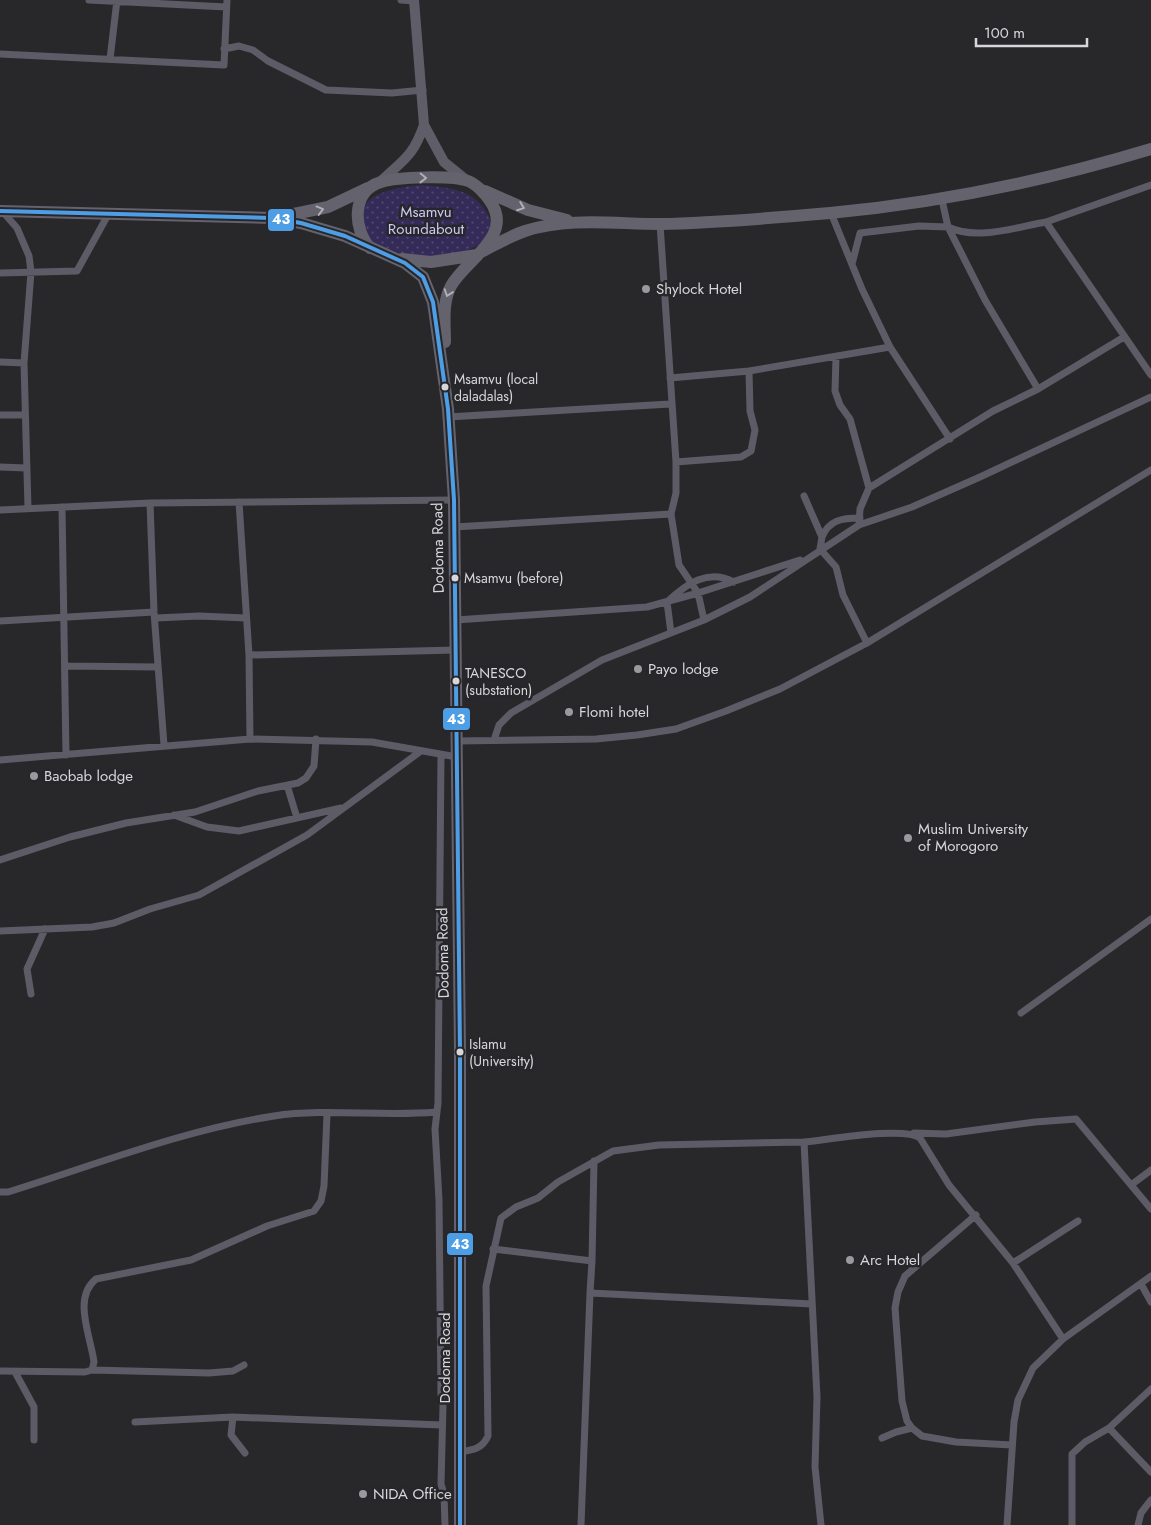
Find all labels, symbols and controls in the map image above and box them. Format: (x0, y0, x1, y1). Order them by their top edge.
scale bar (976, 15, 1087, 47)
text: 100 m (984, 22, 1025, 44)
one-way arrow (420, 172, 428, 183)
park label: Msamvu Roundabout (388, 201, 465, 240)
one-way arrow (516, 201, 525, 211)
one-way arrow (315, 205, 323, 215)
line badge: 43 (267, 208, 295, 232)
text: 43 (272, 209, 291, 229)
place label: Shylock Hotel (656, 278, 742, 300)
marker: Shylock Hotel (640, 283, 652, 295)
one-way arrow (444, 289, 454, 297)
place label: Msamvu (local daladalas) (454, 369, 538, 406)
marker: Msamvu (local daladalas) (440, 382, 450, 392)
street label: Dodoma Road (426, 502, 450, 594)
place label: Msamvu (before) (464, 568, 564, 588)
marker: Msamvu (before) (450, 573, 460, 583)
place label: Payo lodge (648, 658, 719, 680)
place label: TANESCO (substation) (465, 663, 532, 700)
marker: Payo lodge (632, 663, 644, 675)
marker: TANESCO (substation) (451, 676, 461, 686)
place label: Flomi hotel (579, 701, 649, 723)
marker: Flomi hotel (563, 706, 575, 718)
line badge: 43 (442, 707, 471, 731)
text: 43 (447, 709, 466, 729)
place label: Baobab lodge (44, 765, 133, 787)
marker: Baobab lodge (28, 770, 40, 782)
place label: Muslim University of Morogoro (918, 818, 1029, 857)
marker: Muslim University of Morogoro (902, 832, 914, 844)
street label: Dodoma Road (431, 907, 455, 999)
place label: Islamu (University) (469, 1034, 534, 1071)
marker: Islamu (University) (455, 1047, 465, 1057)
line badge: 43 (446, 1232, 474, 1256)
text: 43 (451, 1234, 470, 1254)
place label: Arc Hotel (860, 1249, 920, 1271)
marker: Arc Hotel (844, 1254, 856, 1266)
street label: Dodoma Road (434, 1313, 456, 1403)
place label: NIDA Office (373, 1483, 452, 1505)
marker: NIDA Office (357, 1488, 369, 1500)

